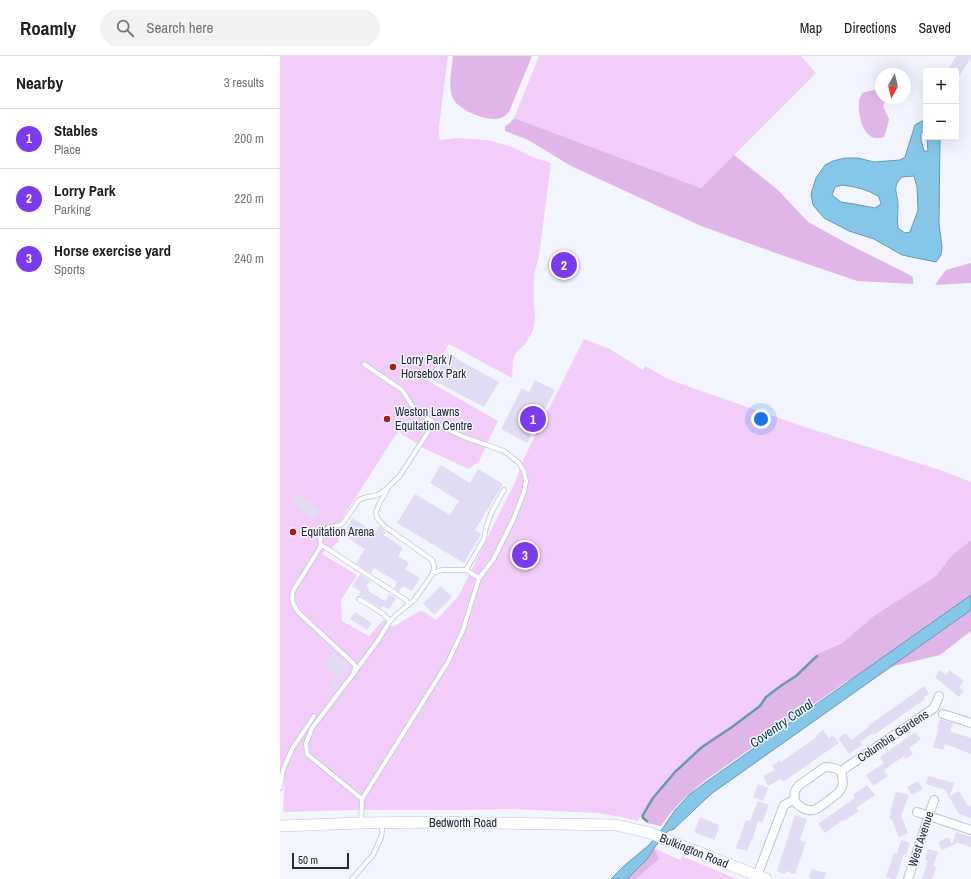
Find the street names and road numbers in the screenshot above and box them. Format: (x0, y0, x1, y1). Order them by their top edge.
street label: Columbia Gardens (854, 706, 932, 766)
street label: West Avenue (904, 809, 938, 869)
street label: Bedworth Road (429, 815, 497, 831)
street label: Bulkington Road (657, 830, 731, 872)

